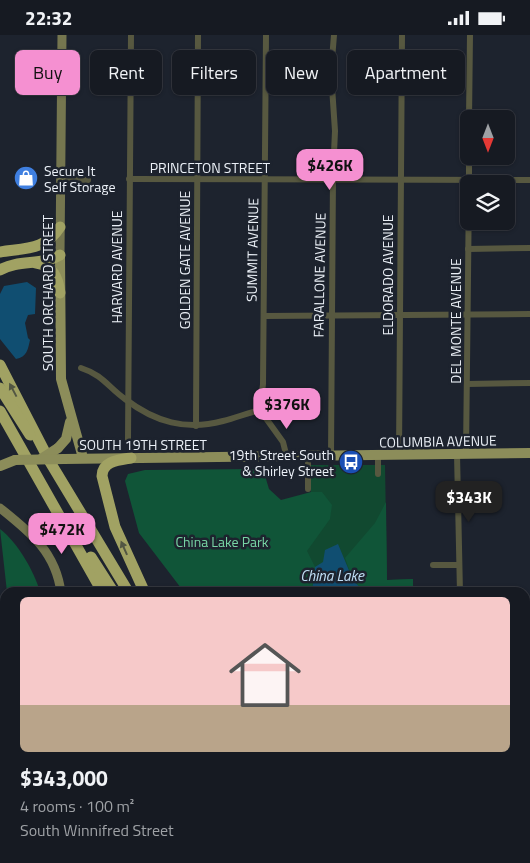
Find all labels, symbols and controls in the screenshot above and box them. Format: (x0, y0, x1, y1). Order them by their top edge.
text: 22:32 (25, 3, 72, 32)
chip: Buy (15, 50, 80, 95)
chip: Rent (90, 50, 162, 95)
chip: Filters (172, 50, 256, 95)
chip: New (266, 50, 337, 95)
chip: Apartment (347, 50, 465, 95)
north arrow (460, 110, 515, 165)
map controls (460, 110, 515, 230)
pin: $426K (295, 149, 365, 191)
text: $426K (307, 153, 353, 177)
street label: PRINCETON STREET (150, 157, 271, 178)
place label: Secure It Self Storage (44, 160, 116, 197)
shop icon: Secure It Self Storage (13, 165, 39, 191)
button: layers (460, 175, 515, 230)
street label: GOLDEN GATE AVENUE (174, 191, 195, 329)
street label: SUMMIT AVENUE (241, 198, 263, 302)
street label: HARVARD AVENUE (106, 210, 127, 324)
street label: FARALLONE AVENUE (307, 212, 331, 338)
street label: SOUTH ORCHARD STREET (37, 214, 58, 371)
street label: ELDORADO AVENUE (377, 214, 398, 336)
street label: DEL MONTE AVENUE (445, 258, 466, 384)
one-way arrow (9, 383, 17, 398)
pin: $376K (252, 387, 322, 430)
text: $376K (264, 392, 310, 416)
street label: COLUMBIA AVENUE (379, 429, 497, 453)
street label: SOUTH 19TH STREET (79, 434, 207, 455)
place label: 19th Street South & Shirley Street (229, 444, 334, 481)
bus stop icon: 19th Street South & Shirley Street (338, 449, 364, 475)
pin: $343K (434, 481, 504, 523)
text: $343K (446, 485, 492, 509)
pin: $472K (27, 513, 97, 555)
text: $472K (39, 517, 85, 541)
park label: China Lake Park (175, 531, 269, 552)
one-way arrow (120, 541, 128, 555)
water label: China Lake (300, 564, 365, 587)
icon: home (220, 630, 310, 720)
text: $343,000 (20, 762, 108, 794)
text: 4 rooms · 100 m² (20, 794, 134, 818)
text: South Winnifred Street (20, 818, 174, 842)

